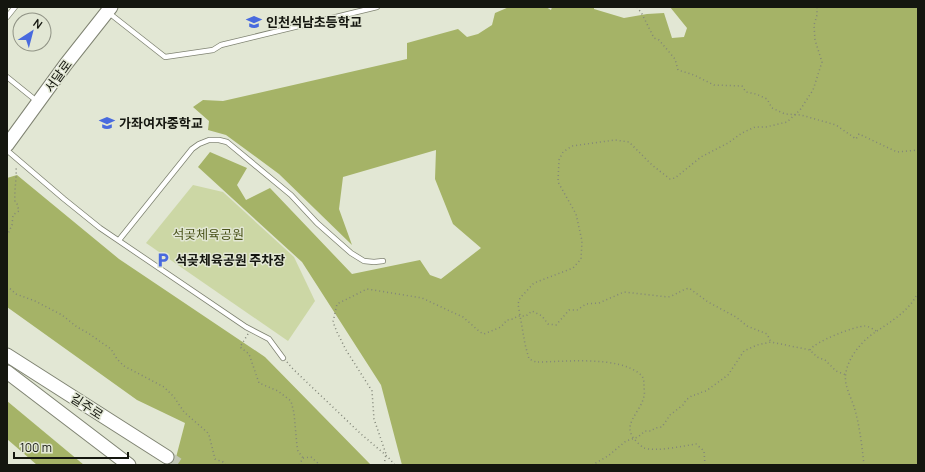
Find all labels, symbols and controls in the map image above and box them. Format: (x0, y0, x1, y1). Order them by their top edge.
north arrow (12, 12, 52, 52)
school or university icon: 인천석남초등학교 (245, 13, 263, 31)
place label: 인천석남초등학교 (266, 13, 362, 31)
text: N (31, 15, 46, 32)
street label: 서달로 (40, 56, 76, 96)
school or university icon: 가좌여자중학교 (98, 114, 116, 132)
place label: 가좌여자중학교 (119, 114, 203, 132)
park label: 석곶체육공원 (172, 225, 244, 243)
parking icon: 석곶체육공원 주차장 (154, 251, 172, 269)
place label: 석곶체육공원 주차장 (175, 251, 285, 269)
street label: 길주로 (67, 389, 107, 423)
scale bar (14, 434, 128, 460)
text: 100 m (20, 439, 52, 456)

